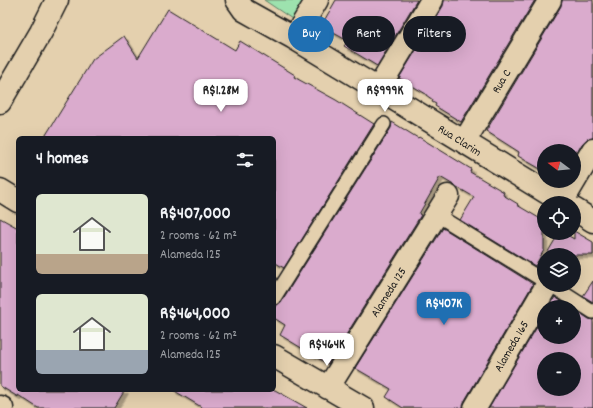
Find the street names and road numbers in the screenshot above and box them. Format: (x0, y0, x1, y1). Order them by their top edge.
street label: Rua C (488, 66, 516, 97)
street label: Rua Clarim (434, 121, 484, 161)
street label: Alameda 125 (367, 265, 411, 321)
street label: Alameda 165 (491, 318, 534, 376)

